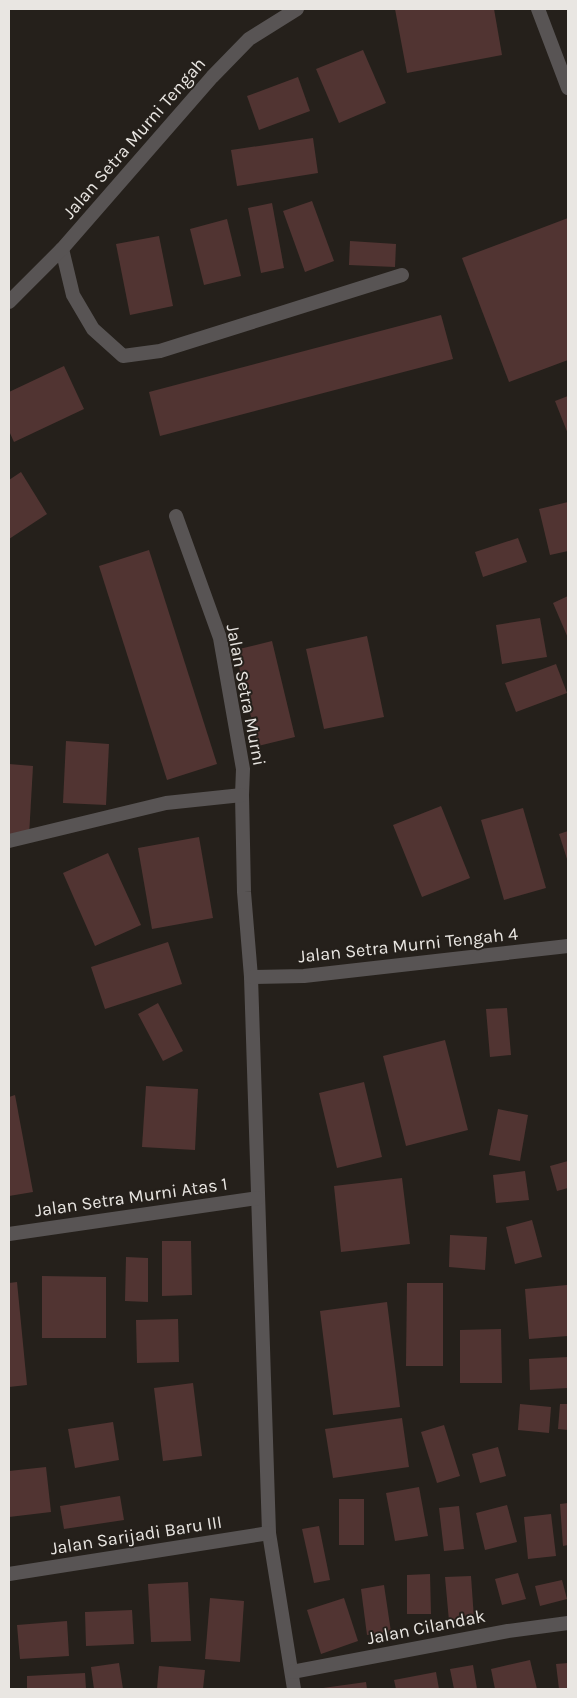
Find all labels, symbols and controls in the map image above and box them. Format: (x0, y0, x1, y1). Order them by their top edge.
street label: Jalan Setra Murni Tengah (58, 53, 210, 223)
street label: Jalan Setra Murni (221, 622, 271, 768)
street label: Jalan Setra Murni Tengah 4 (297, 923, 519, 967)
street label: Jalan Setra Murni Atas 1 (33, 1173, 229, 1221)
street label: Jalan Sarijadi Baru III (49, 1511, 223, 1559)
street label: Jalan Cilandak (365, 1605, 487, 1649)

